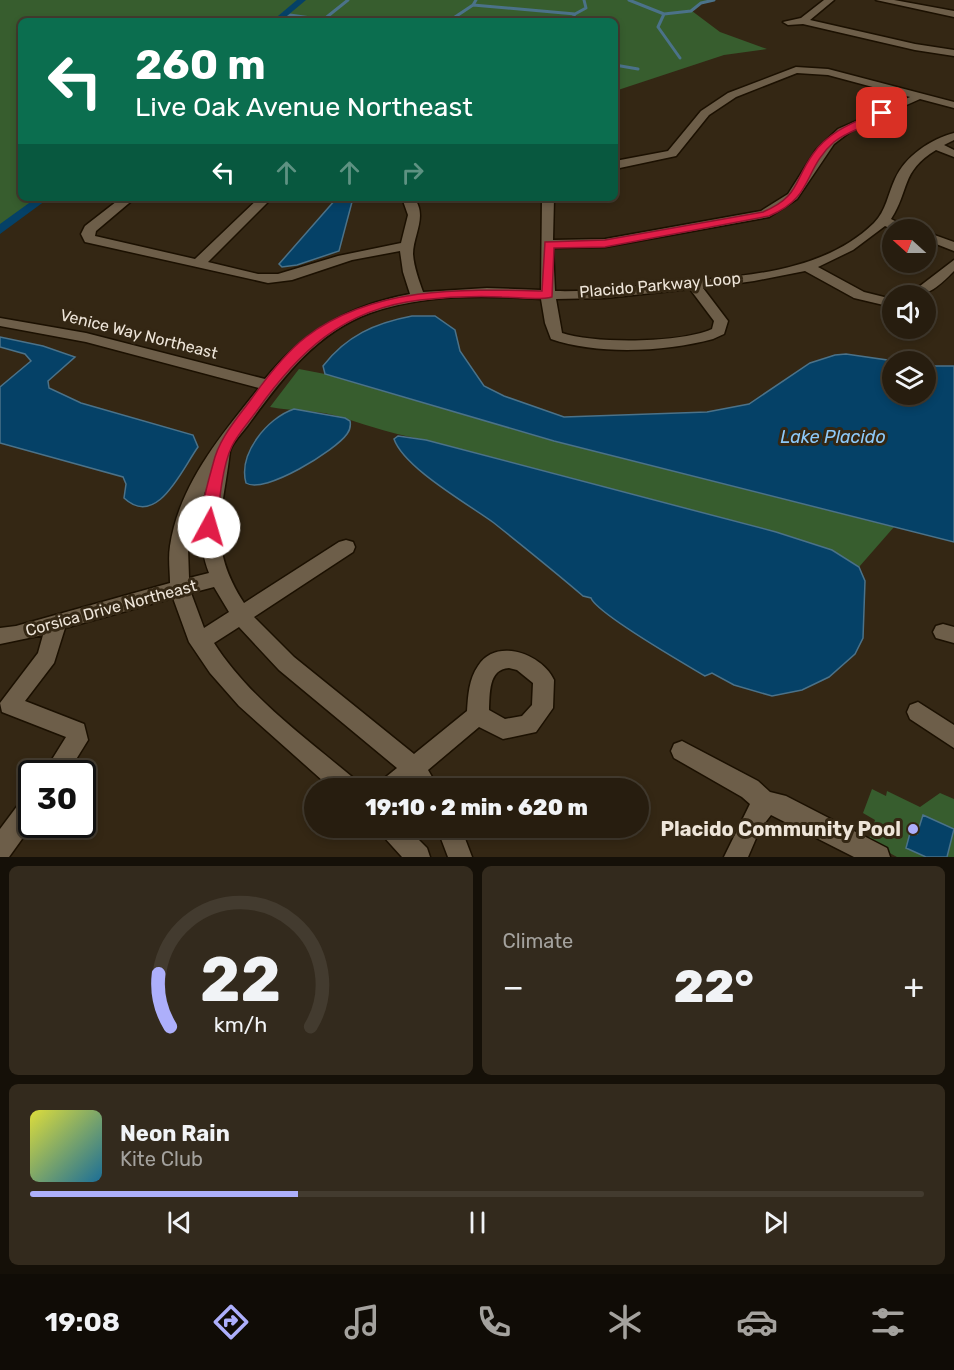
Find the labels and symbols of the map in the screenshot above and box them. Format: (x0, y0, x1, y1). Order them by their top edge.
pin (856, 87, 907, 138)
north arrow (882, 219, 936, 273)
street label: Placido Parkway Loop (579, 268, 741, 302)
street label: Venice Way Northeast (58, 305, 220, 363)
water label: Lake Placido (780, 426, 886, 448)
position arrow (177, 495, 241, 559)
street label: Corsica Drive Northeast (23, 576, 199, 640)
speed limit sign: 30 (18, 760, 96, 838)
place label: Placido Community Pool (660, 817, 901, 841)
marker: Placido Community Pool (906, 822, 920, 836)

